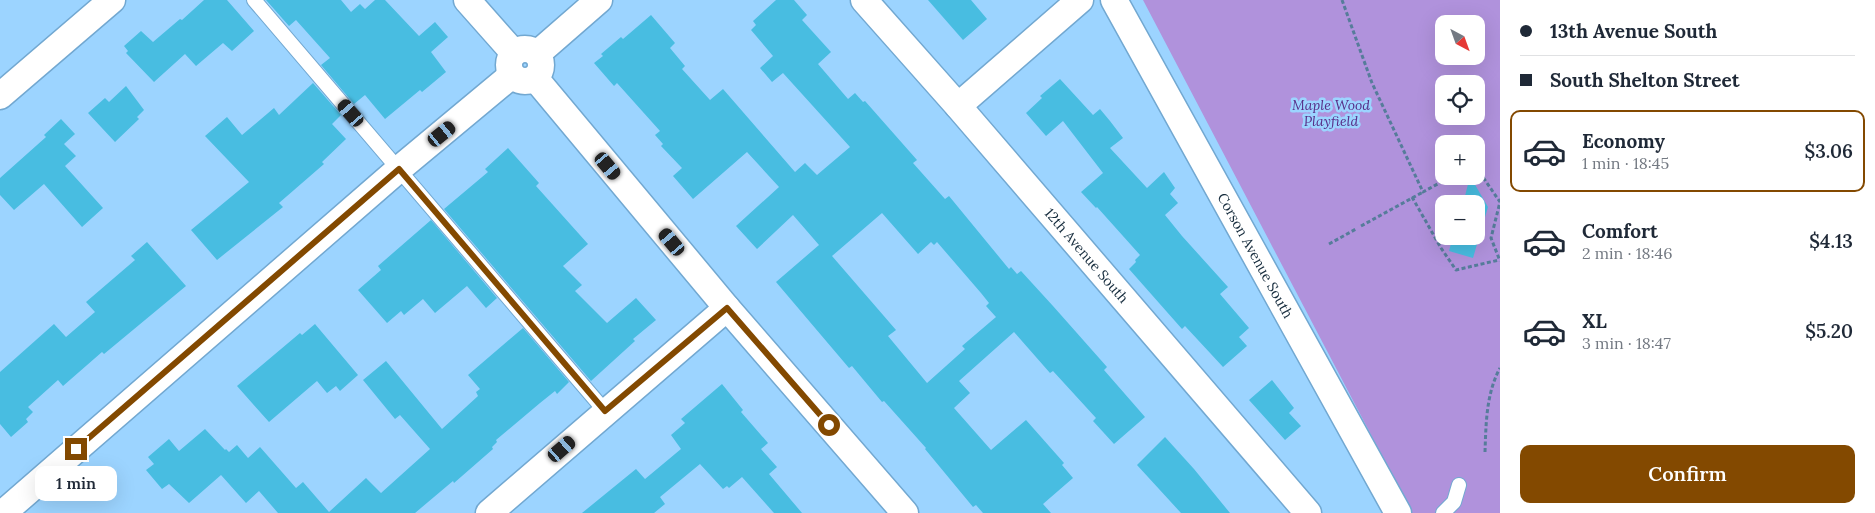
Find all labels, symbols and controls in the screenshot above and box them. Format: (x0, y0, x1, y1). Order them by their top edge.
north arrow (1435, 15, 1485, 65)
map controls (1435, 15, 1485, 245)
text: 13th Avenue South (1550, 19, 1717, 43)
text: South Shelton Street (1550, 68, 1740, 92)
button: locate (1435, 75, 1485, 125)
park label: Maple Wood Playfield (1292, 96, 1370, 130)
car (335, 97, 366, 129)
car (425, 119, 458, 149)
icon: car (1522, 129, 1567, 174)
text: Economy (1582, 129, 1665, 153)
button: + (1435, 135, 1485, 185)
text: $3.06 (1804, 139, 1853, 163)
car (592, 150, 623, 182)
text: 1 min · 18:45 (1582, 153, 1669, 173)
street label: Corson Avenue South (1214, 190, 1297, 321)
button: − (1435, 195, 1485, 245)
street label: 12th Avenue South (1041, 204, 1133, 307)
icon: car (1522, 219, 1567, 264)
text: Comfort (1582, 219, 1658, 243)
car (656, 226, 687, 258)
text: $4.13 (1809, 229, 1853, 253)
text: 2 min · 18:46 (1582, 243, 1672, 263)
icon: car (1522, 309, 1567, 354)
text: XL (1582, 309, 1607, 333)
text: $5.20 (1805, 319, 1853, 343)
text: 3 min · 18:47 (1582, 333, 1671, 353)
route start (818, 414, 840, 436)
car (545, 433, 578, 465)
route end (65, 438, 87, 460)
button: Confirm (1520, 445, 1855, 503)
callout: 1 min (35, 466, 117, 502)
text: 1 min (56, 473, 96, 493)

